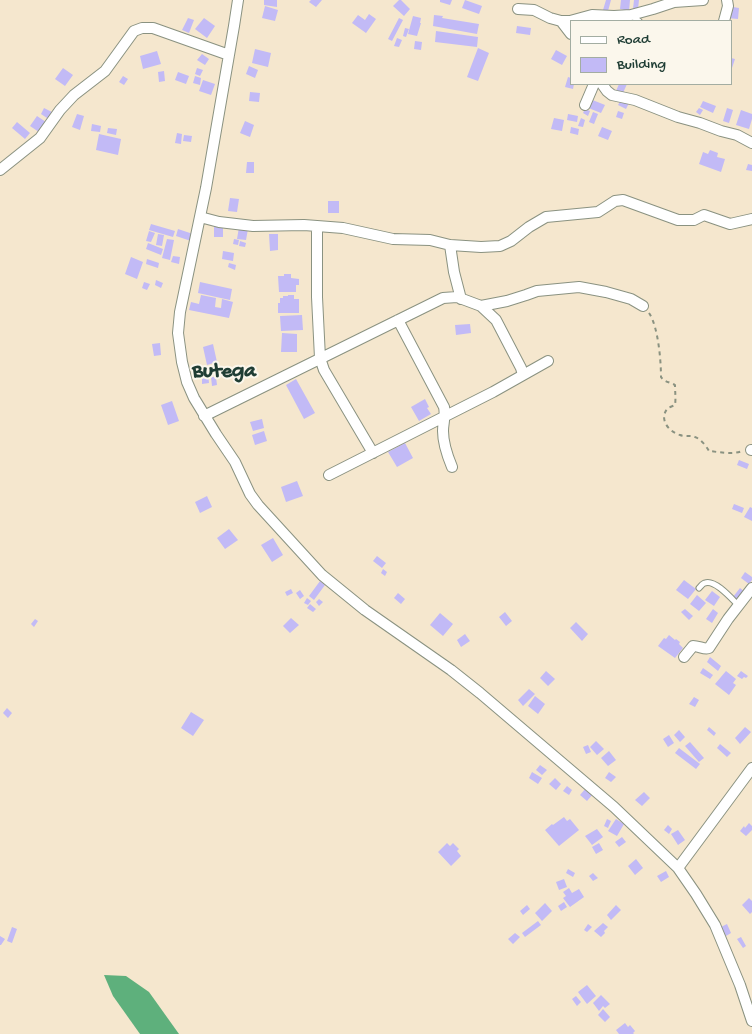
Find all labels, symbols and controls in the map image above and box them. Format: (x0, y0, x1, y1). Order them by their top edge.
legend (570, 20, 732, 85)
text: Road (617, 31, 650, 49)
text: Building (617, 56, 666, 74)
district label: Butega (192, 360, 256, 386)

